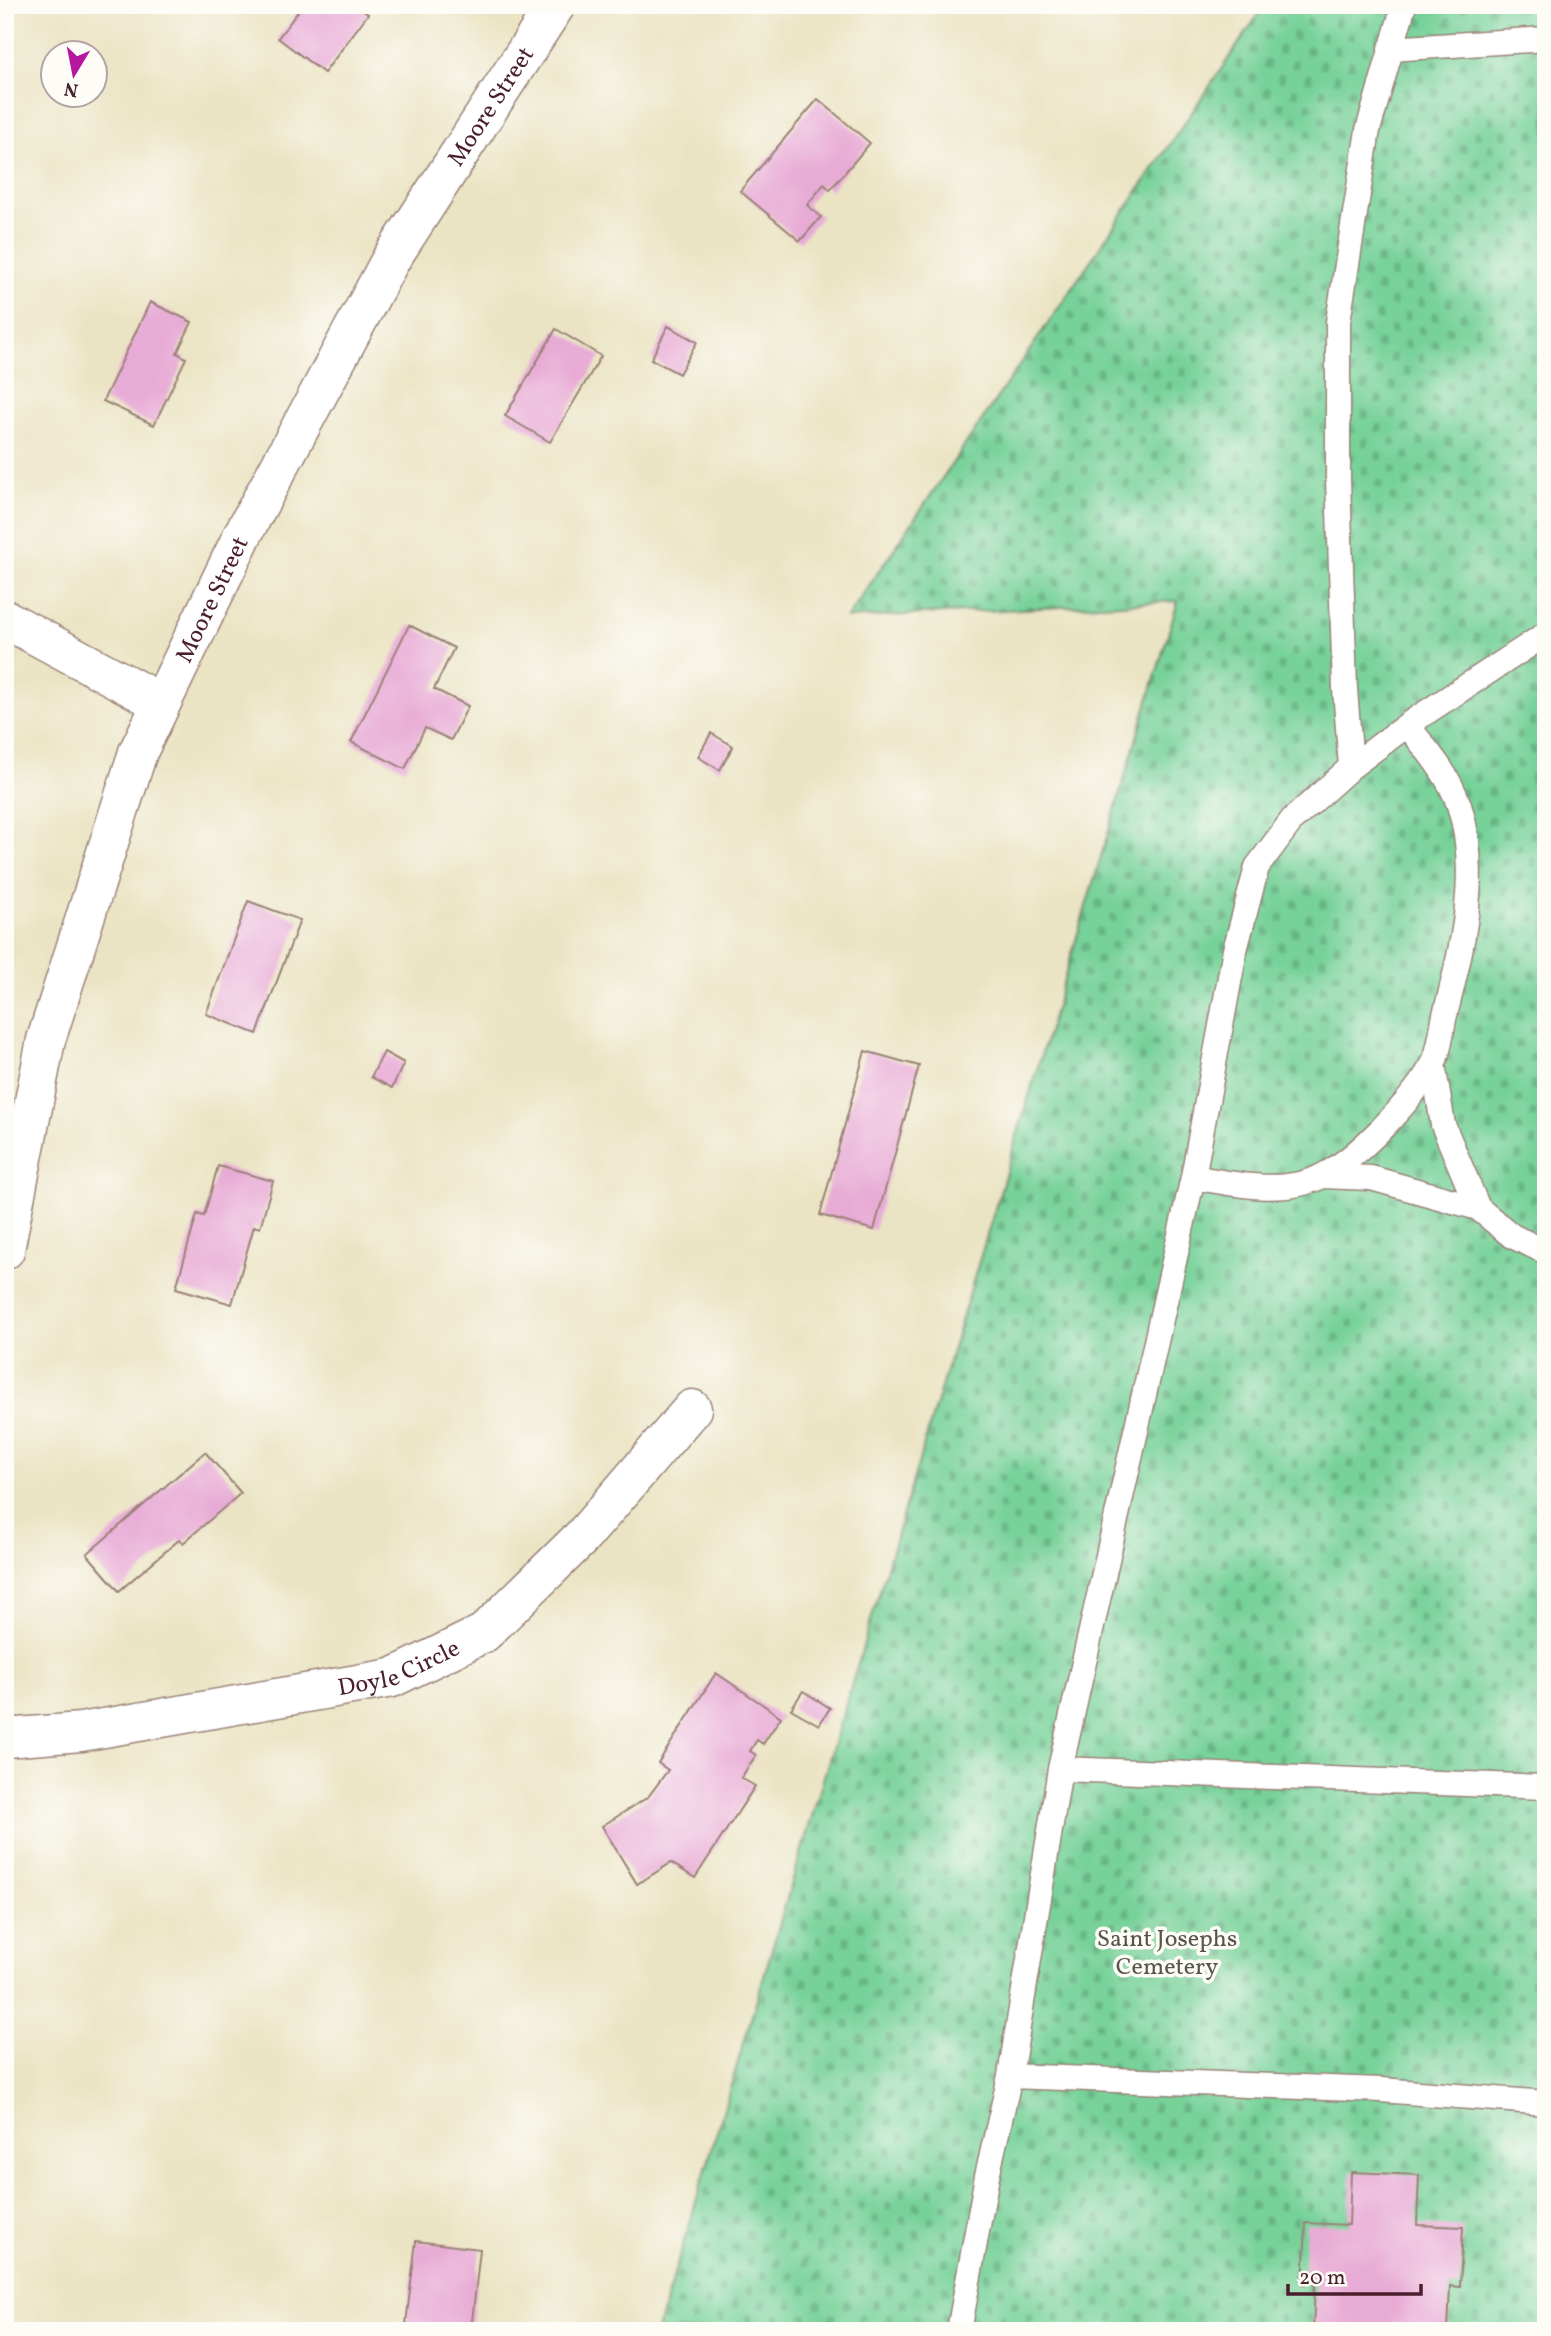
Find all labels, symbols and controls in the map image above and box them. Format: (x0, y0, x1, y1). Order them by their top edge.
north arrow (38, 38, 108, 108)
street label: Moore Street (441, 41, 544, 174)
text: N (62, 75, 80, 103)
street label: Moore Street (168, 531, 258, 669)
street label: Doyle Circle (335, 1632, 466, 1706)
park label: Saint Josephs Cemetery (1097, 1923, 1237, 1985)
scale bar (1288, 2252, 1422, 2296)
text: 20 m (1299, 2264, 1345, 2293)

